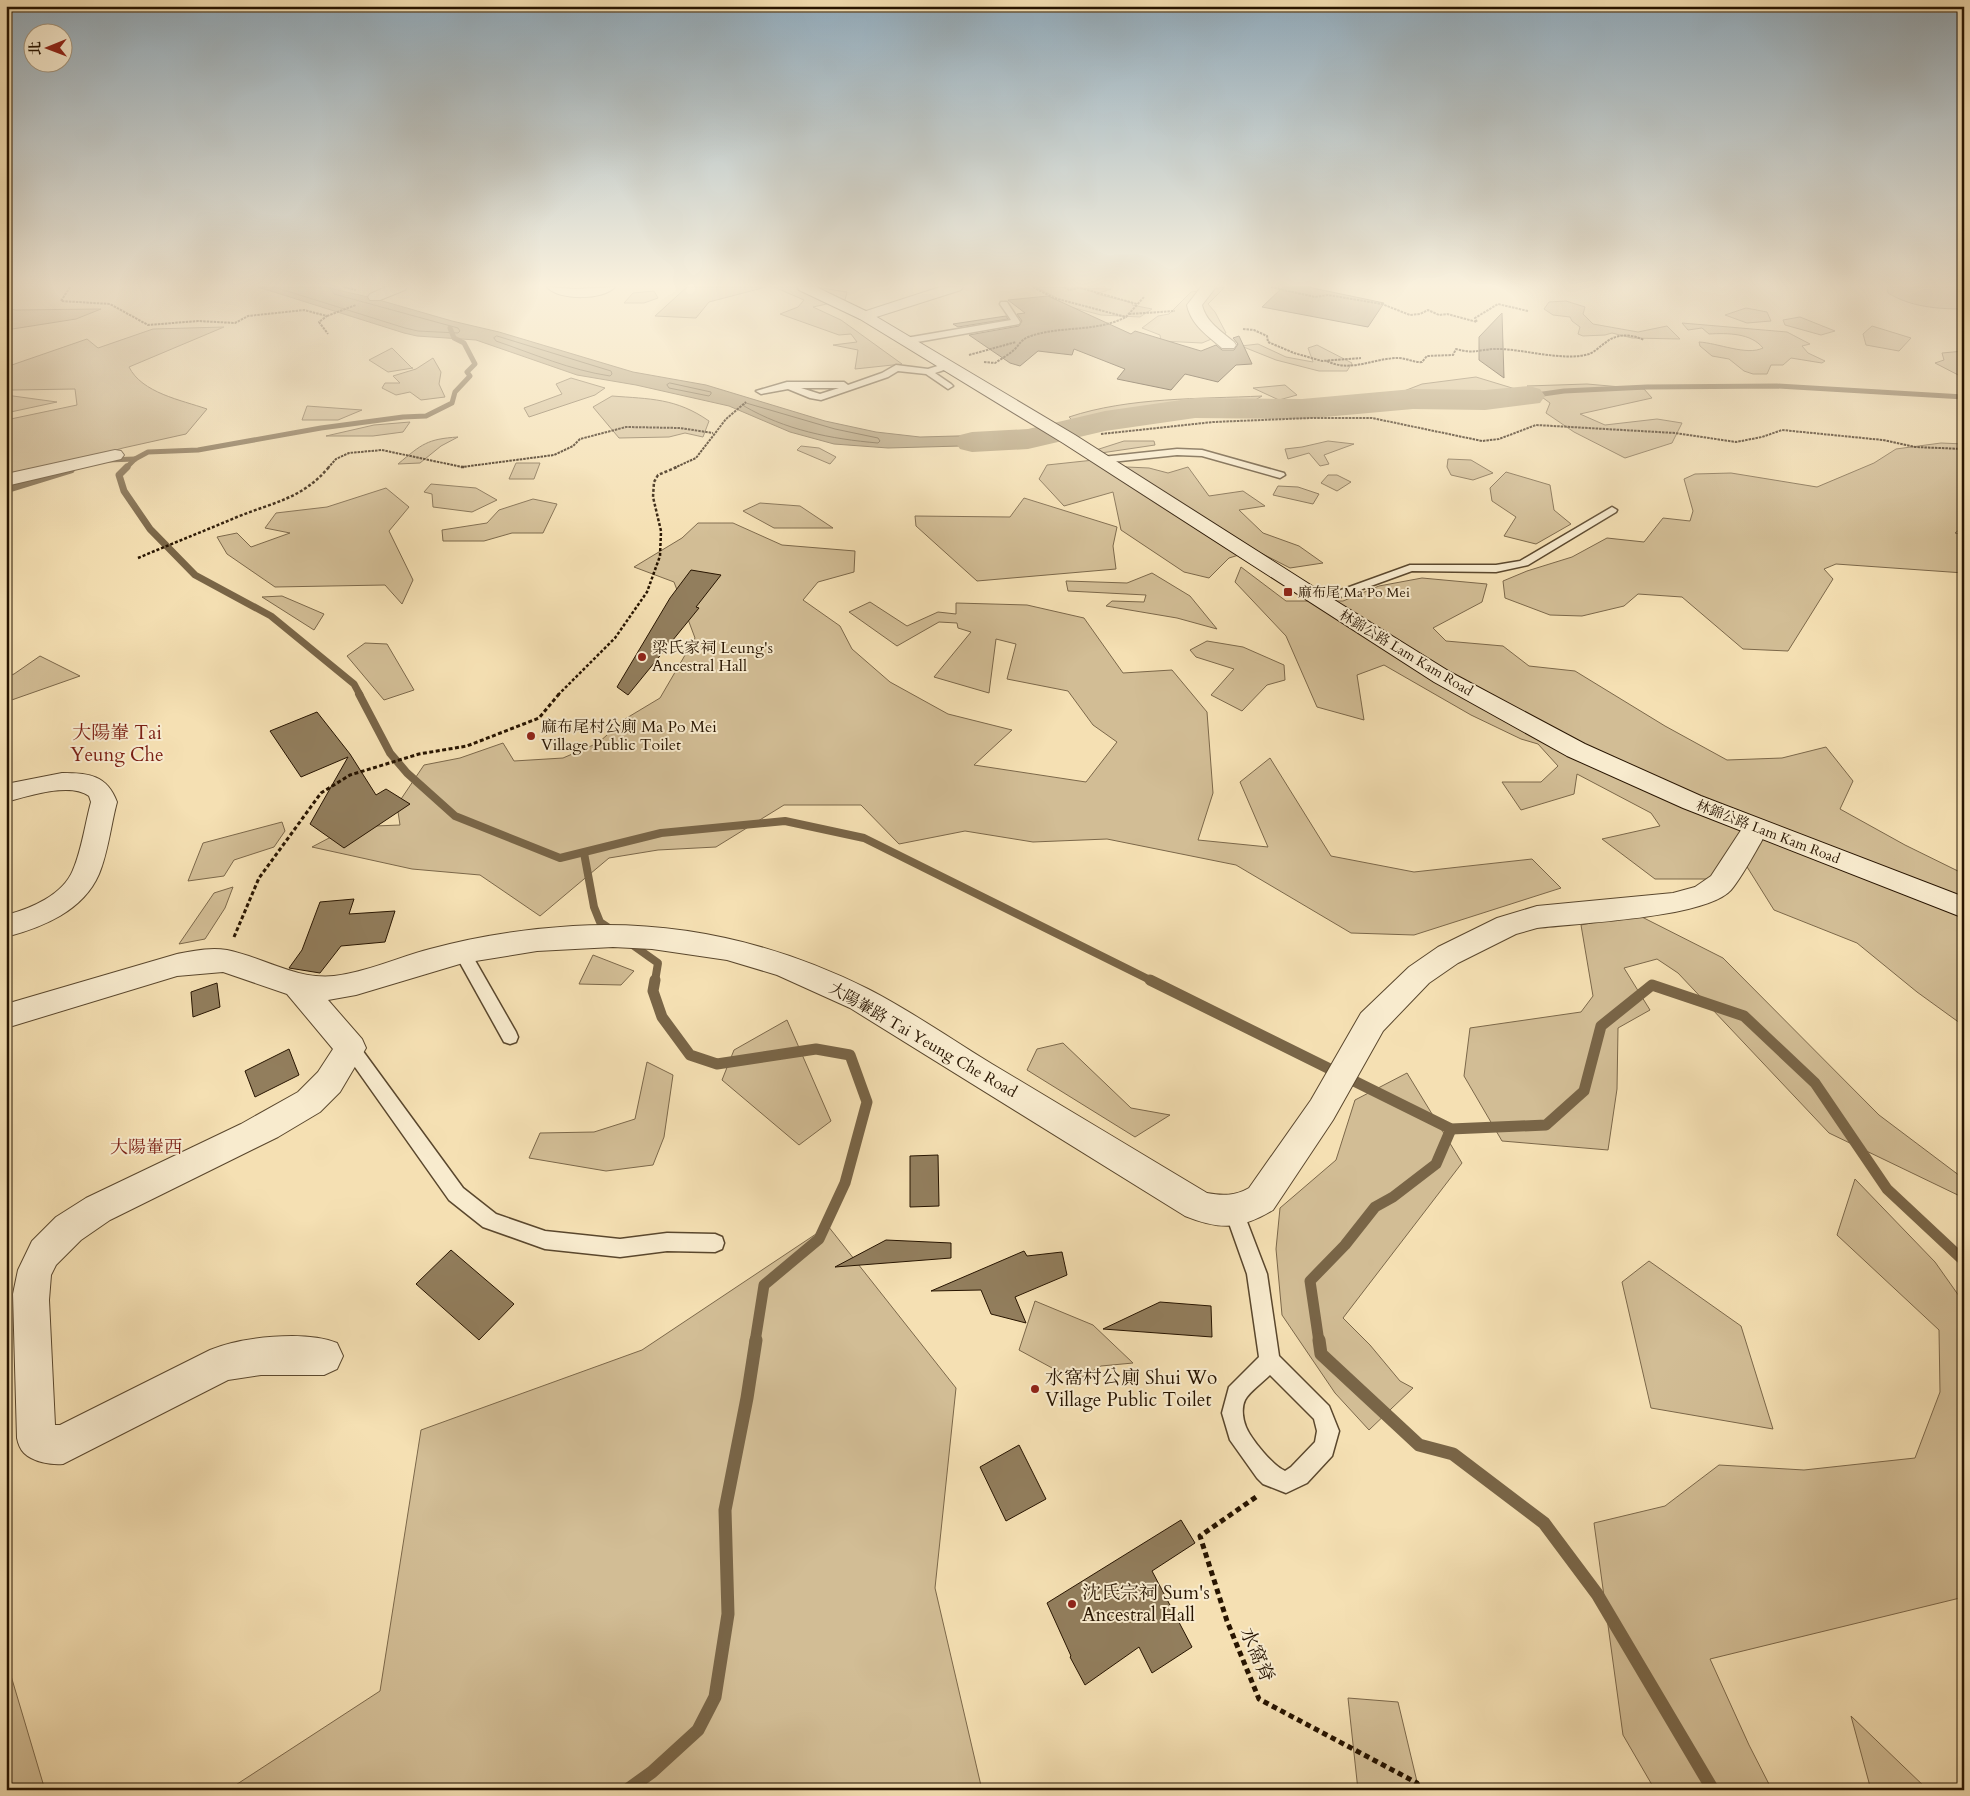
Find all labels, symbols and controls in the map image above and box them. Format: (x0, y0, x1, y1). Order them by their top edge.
north arrow (22, 22, 72, 72)
text: 北 (26, 41, 45, 55)
place label: 麻布尾 Ma Po Mei (1298, 583, 1410, 602)
marker: 麻布尾 Ma Po Mei (1282, 586, 1294, 598)
street label: 林錦公路 Lam Kam Road (1336, 606, 1477, 701)
place label: 梁氏家祠 Leung's Ancestral Hall (652, 637, 773, 677)
marker: 梁氏家祠 Leung's Ancestral Hall (636, 651, 648, 663)
place label: 麻布尾村公廁 Ma Po Mei Village Public Toilet (541, 716, 717, 756)
district label: 大陽輋 Tai Yeung Che (70, 720, 164, 768)
marker: 麻布尾村公廁 Ma Po Mei Village Public Toilet (525, 730, 537, 742)
street label: 林錦公路 Lam Kam Road (1693, 796, 1843, 868)
street label: 大陽輋路 Tai Yeung Che Road (825, 977, 1022, 1103)
district label: 大陽輋西 (110, 1135, 182, 1160)
place label: 水窩村公廁 Shui Wo Village Public Toilet (1045, 1365, 1217, 1413)
marker: 水窩村公廁 Shui Wo Village Public Toilet (1029, 1383, 1041, 1395)
place label: 沈氏宗祠 Sum's Ancestral Hall (1082, 1580, 1210, 1628)
marker: 沈氏宗祠 Sum's Ancestral Hall (1066, 1598, 1078, 1610)
street label: 水窩脊 (1234, 1624, 1280, 1686)

